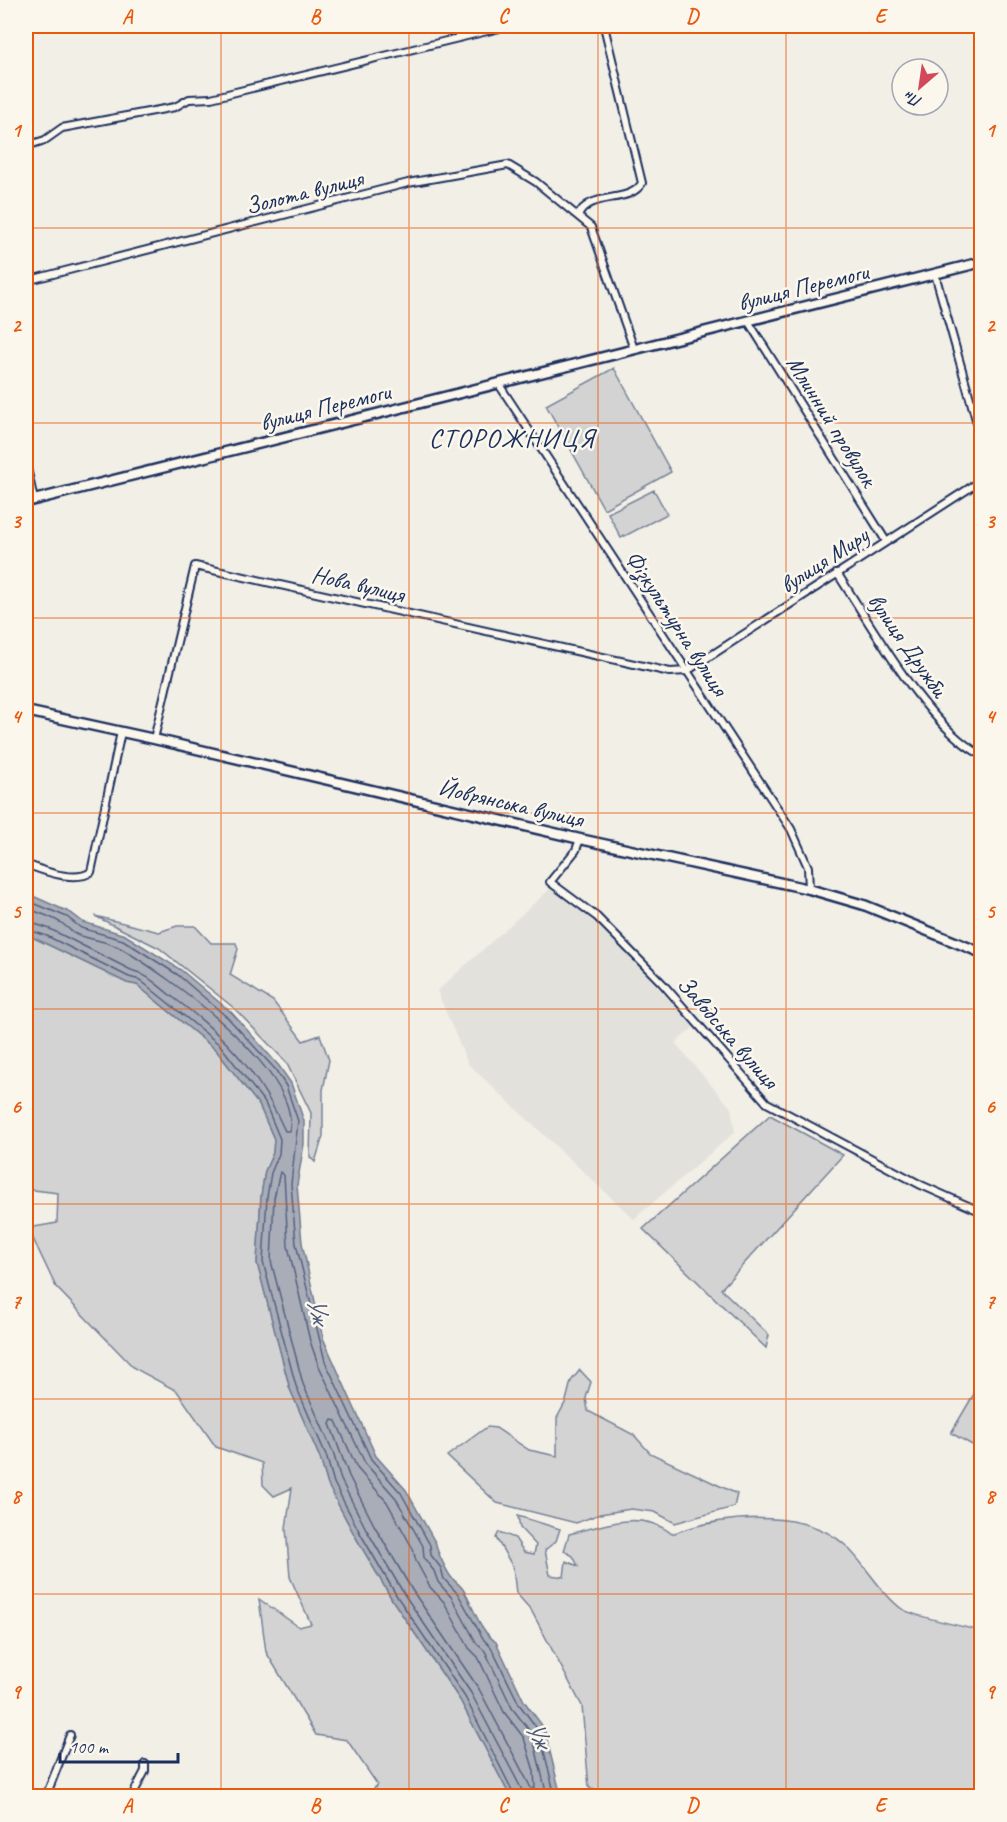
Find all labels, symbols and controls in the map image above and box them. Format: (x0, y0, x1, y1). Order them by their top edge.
text: A (122, 4, 134, 29)
text: B (310, 4, 322, 29)
text: C (498, 4, 510, 29)
text: D (686, 4, 700, 29)
text: E (875, 4, 889, 29)
north arrow (890, 57, 950, 117)
text: Пн (900, 86, 925, 112)
text: 1 (12, 118, 23, 143)
text: 1 (986, 118, 997, 143)
street label: Золота вулиця (242, 163, 368, 221)
street label: вулиця Перемоги (735, 256, 873, 318)
text: 2 (12, 313, 23, 338)
text: 2 (986, 313, 997, 338)
street label: Млинний провулок (780, 350, 885, 494)
street label: вулиця Перемоги (257, 376, 395, 438)
district label: СТОРОЖНИЦЯ (429, 421, 598, 455)
text: 3 (12, 509, 23, 534)
text: 3 (986, 509, 997, 534)
street label: вулиця Миру (774, 519, 876, 600)
street label: Фізкультурна вулиця (618, 545, 736, 703)
street label: Нова вулиця (309, 559, 409, 610)
street label: вулиця Дружби (861, 587, 956, 704)
text: 4 (12, 704, 24, 729)
text: 4 (986, 704, 998, 729)
street label: Йоврянська вулиця (436, 772, 588, 835)
text: 5 (12, 899, 23, 924)
text: 5 (986, 899, 997, 924)
street label: Заводська вулиця (671, 969, 786, 1096)
text: 6 (11, 1094, 22, 1119)
text: 6 (985, 1094, 996, 1119)
text: 7 (12, 1289, 23, 1314)
text: 7 (986, 1289, 997, 1314)
water label: Уж (299, 1293, 339, 1332)
text: 8 (12, 1484, 24, 1509)
text: 8 (986, 1484, 998, 1509)
text: 9 (12, 1679, 23, 1704)
text: 9 (986, 1679, 997, 1704)
water label: Уж (518, 1715, 562, 1758)
scale bar (60, 1726, 178, 1764)
text: 100 m (69, 1736, 110, 1758)
text: A (122, 1793, 134, 1818)
text: B (310, 1793, 322, 1818)
text: C (498, 1793, 510, 1818)
text: D (686, 1793, 700, 1818)
text: E (875, 1793, 889, 1818)

